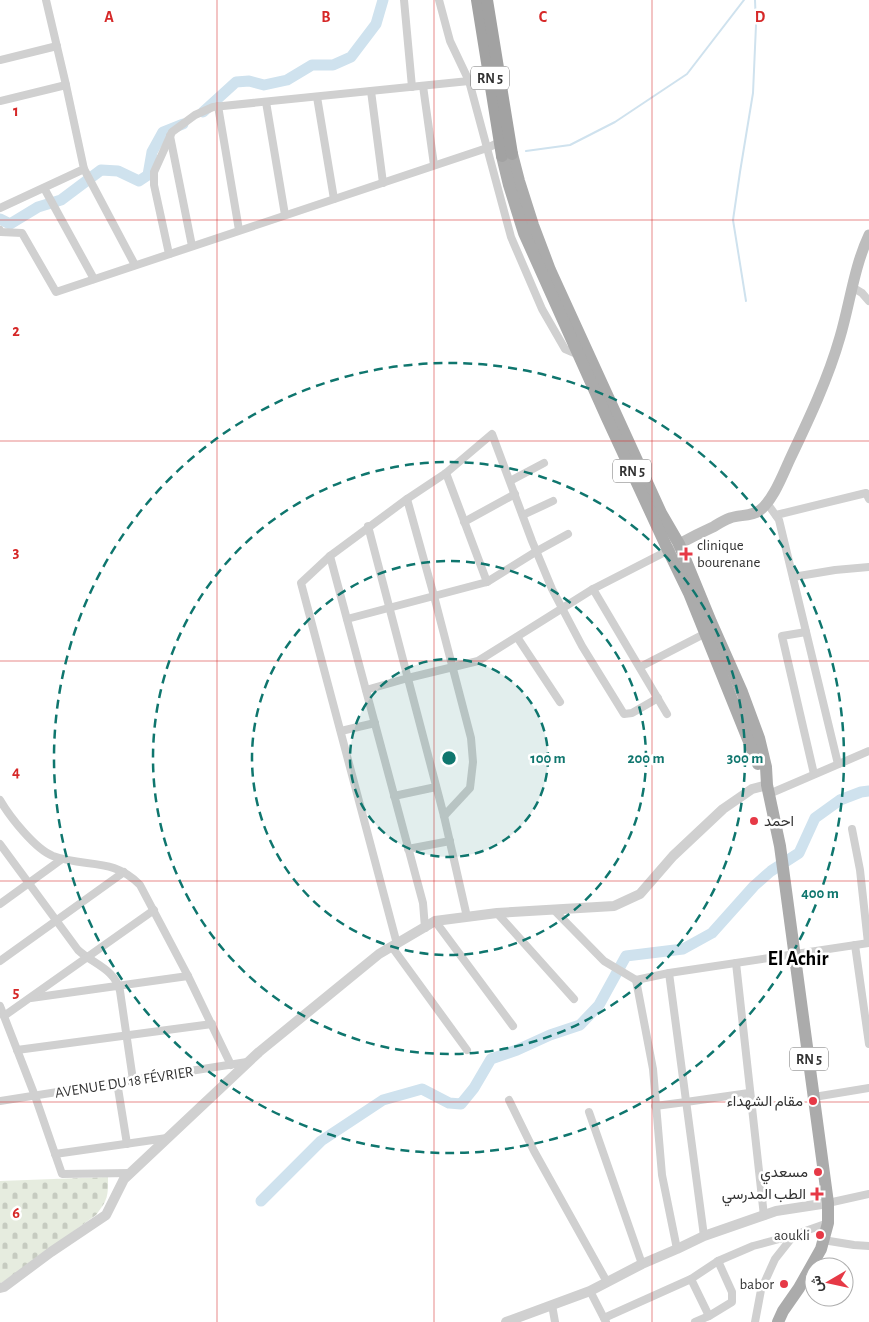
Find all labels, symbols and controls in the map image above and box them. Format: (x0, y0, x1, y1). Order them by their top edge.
text: A (104, 9, 114, 25)
text: B (321, 9, 331, 25)
text: C (539, 9, 548, 25)
text: D (755, 9, 766, 25)
road number: RN 5 (471, 66, 509, 90)
text: 1 (13, 103, 19, 119)
text: 2 (12, 323, 20, 339)
road number: RN 5 (613, 460, 651, 482)
place label: clinique bourenane (697, 538, 761, 570)
text: 3 (13, 544, 20, 560)
marker: clinique bourenane (679, 547, 693, 561)
centre of rings (440, 749, 458, 767)
text: 100 m (530, 751, 566, 766)
text: 200 m (627, 751, 665, 766)
text: 300 m (727, 751, 763, 766)
text: 4 (12, 764, 20, 780)
place label: احمد (764, 814, 794, 829)
marker: احمد (748, 815, 760, 827)
text: 400 m (801, 886, 839, 901)
district label: El Achir (768, 949, 828, 969)
text: 5 (13, 984, 20, 1000)
road number: RN 5 (790, 1048, 828, 1070)
street label: AVENUE DU 18 FÉVRIER (54, 1062, 194, 1101)
place label: مقام الشهداء (727, 1094, 803, 1111)
marker: مقام الشهداء (807, 1095, 819, 1107)
place label: مسعدي (760, 1165, 808, 1185)
marker: مسعدي (812, 1166, 824, 1178)
place label: الطب المدرسي (722, 1187, 806, 1207)
marker: الطب المدرسي (810, 1187, 824, 1201)
text: 6 (12, 1205, 20, 1221)
place label: aoukli (774, 1228, 810, 1243)
marker: aoukli (814, 1229, 826, 1241)
north arrow (804, 1257, 854, 1307)
text: ش (809, 1274, 826, 1293)
place label: babor (740, 1277, 774, 1292)
marker: babor (778, 1278, 790, 1290)

